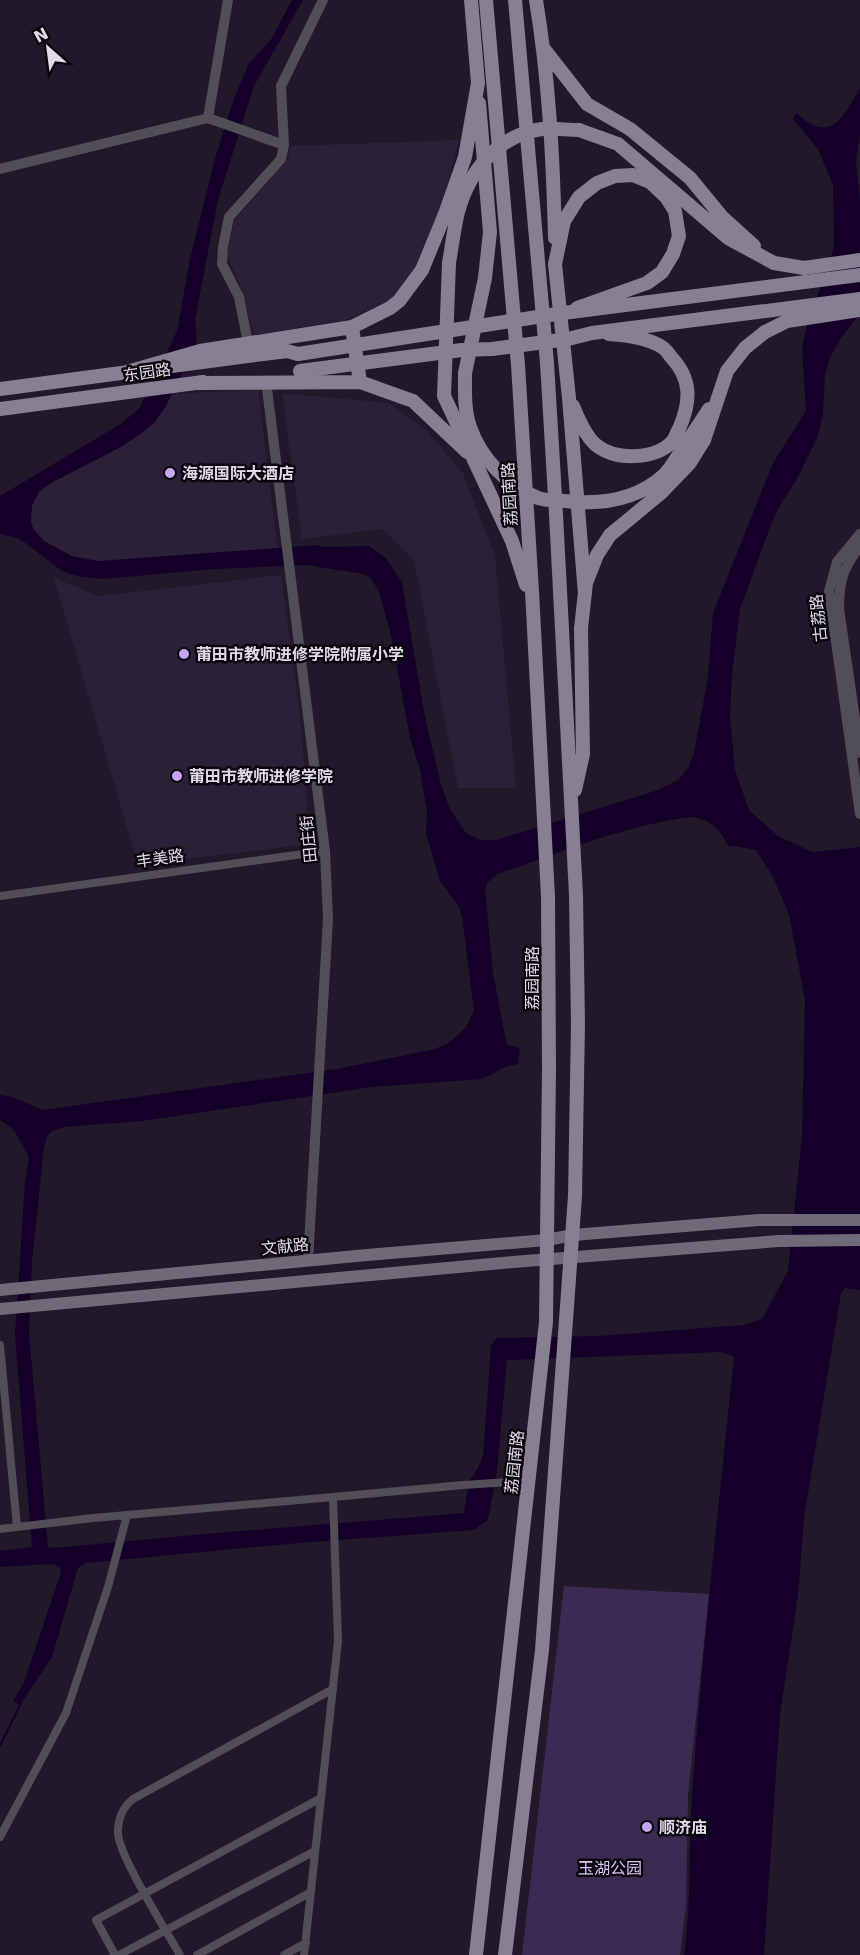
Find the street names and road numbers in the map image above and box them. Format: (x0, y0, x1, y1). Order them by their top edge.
street label: 东园路 (122, 360, 172, 385)
street label: 荔园南路 (498, 462, 521, 526)
street label: 古荔路 (807, 593, 830, 643)
street label: 田庄街 (297, 814, 320, 864)
street label: 丰美路 (135, 846, 185, 871)
street label: 荔园南路 (523, 946, 542, 1010)
street label: 文献路 (260, 1235, 310, 1258)
street label: 荔园南路 (502, 1429, 527, 1495)

